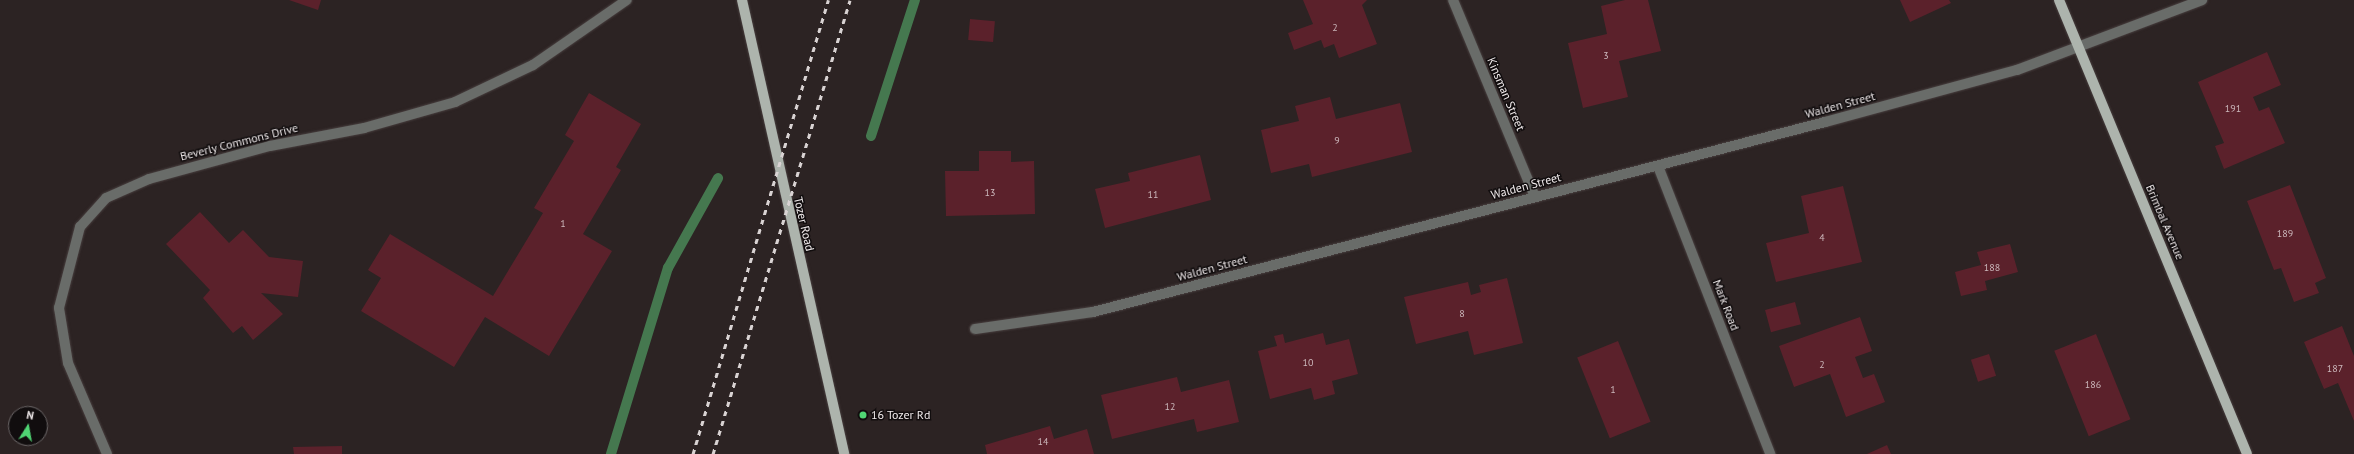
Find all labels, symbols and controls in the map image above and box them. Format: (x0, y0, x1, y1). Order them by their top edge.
house number: 2 (1332, 22, 1338, 34)
house number: 3 (1603, 50, 1609, 62)
street label: Kinsman Street (1484, 55, 1528, 133)
street label: Walden Street (1803, 89, 1877, 121)
house number: 191 (2225, 103, 2241, 115)
street label: Beverly Commons Drive (178, 120, 300, 164)
house number: 9 (1334, 135, 1340, 147)
street label: Walden Street (1489, 170, 1563, 202)
street label: Brimbal Avenue (2143, 182, 2187, 262)
house number: 13 (985, 187, 995, 199)
house number: 11 (1148, 189, 1158, 201)
street label: Tozer Road (791, 195, 817, 253)
house number: 1 (560, 218, 566, 230)
house number: 189 (2277, 228, 2293, 240)
house number: 4 (1819, 232, 1825, 244)
street label: Walden Street (1175, 252, 1249, 284)
house number: 188 (1984, 262, 2000, 274)
street label: Mark Road (1710, 277, 1742, 333)
house number: 8 (1459, 308, 1465, 320)
house number: 10 (1303, 357, 1313, 369)
house number: 2 (1819, 359, 1825, 371)
house number: 187 (2327, 363, 2343, 375)
house number: 186 (2085, 379, 2101, 391)
house number: 1 (1610, 384, 1616, 396)
house number: 12 (1165, 401, 1175, 413)
north arrow (8, 406, 48, 446)
text: N (25, 408, 35, 423)
place label: 16 Tozer Rd (871, 408, 931, 422)
marker: 16 Tozer Rd (858, 410, 868, 420)
house number: 14 (1038, 436, 1048, 448)

